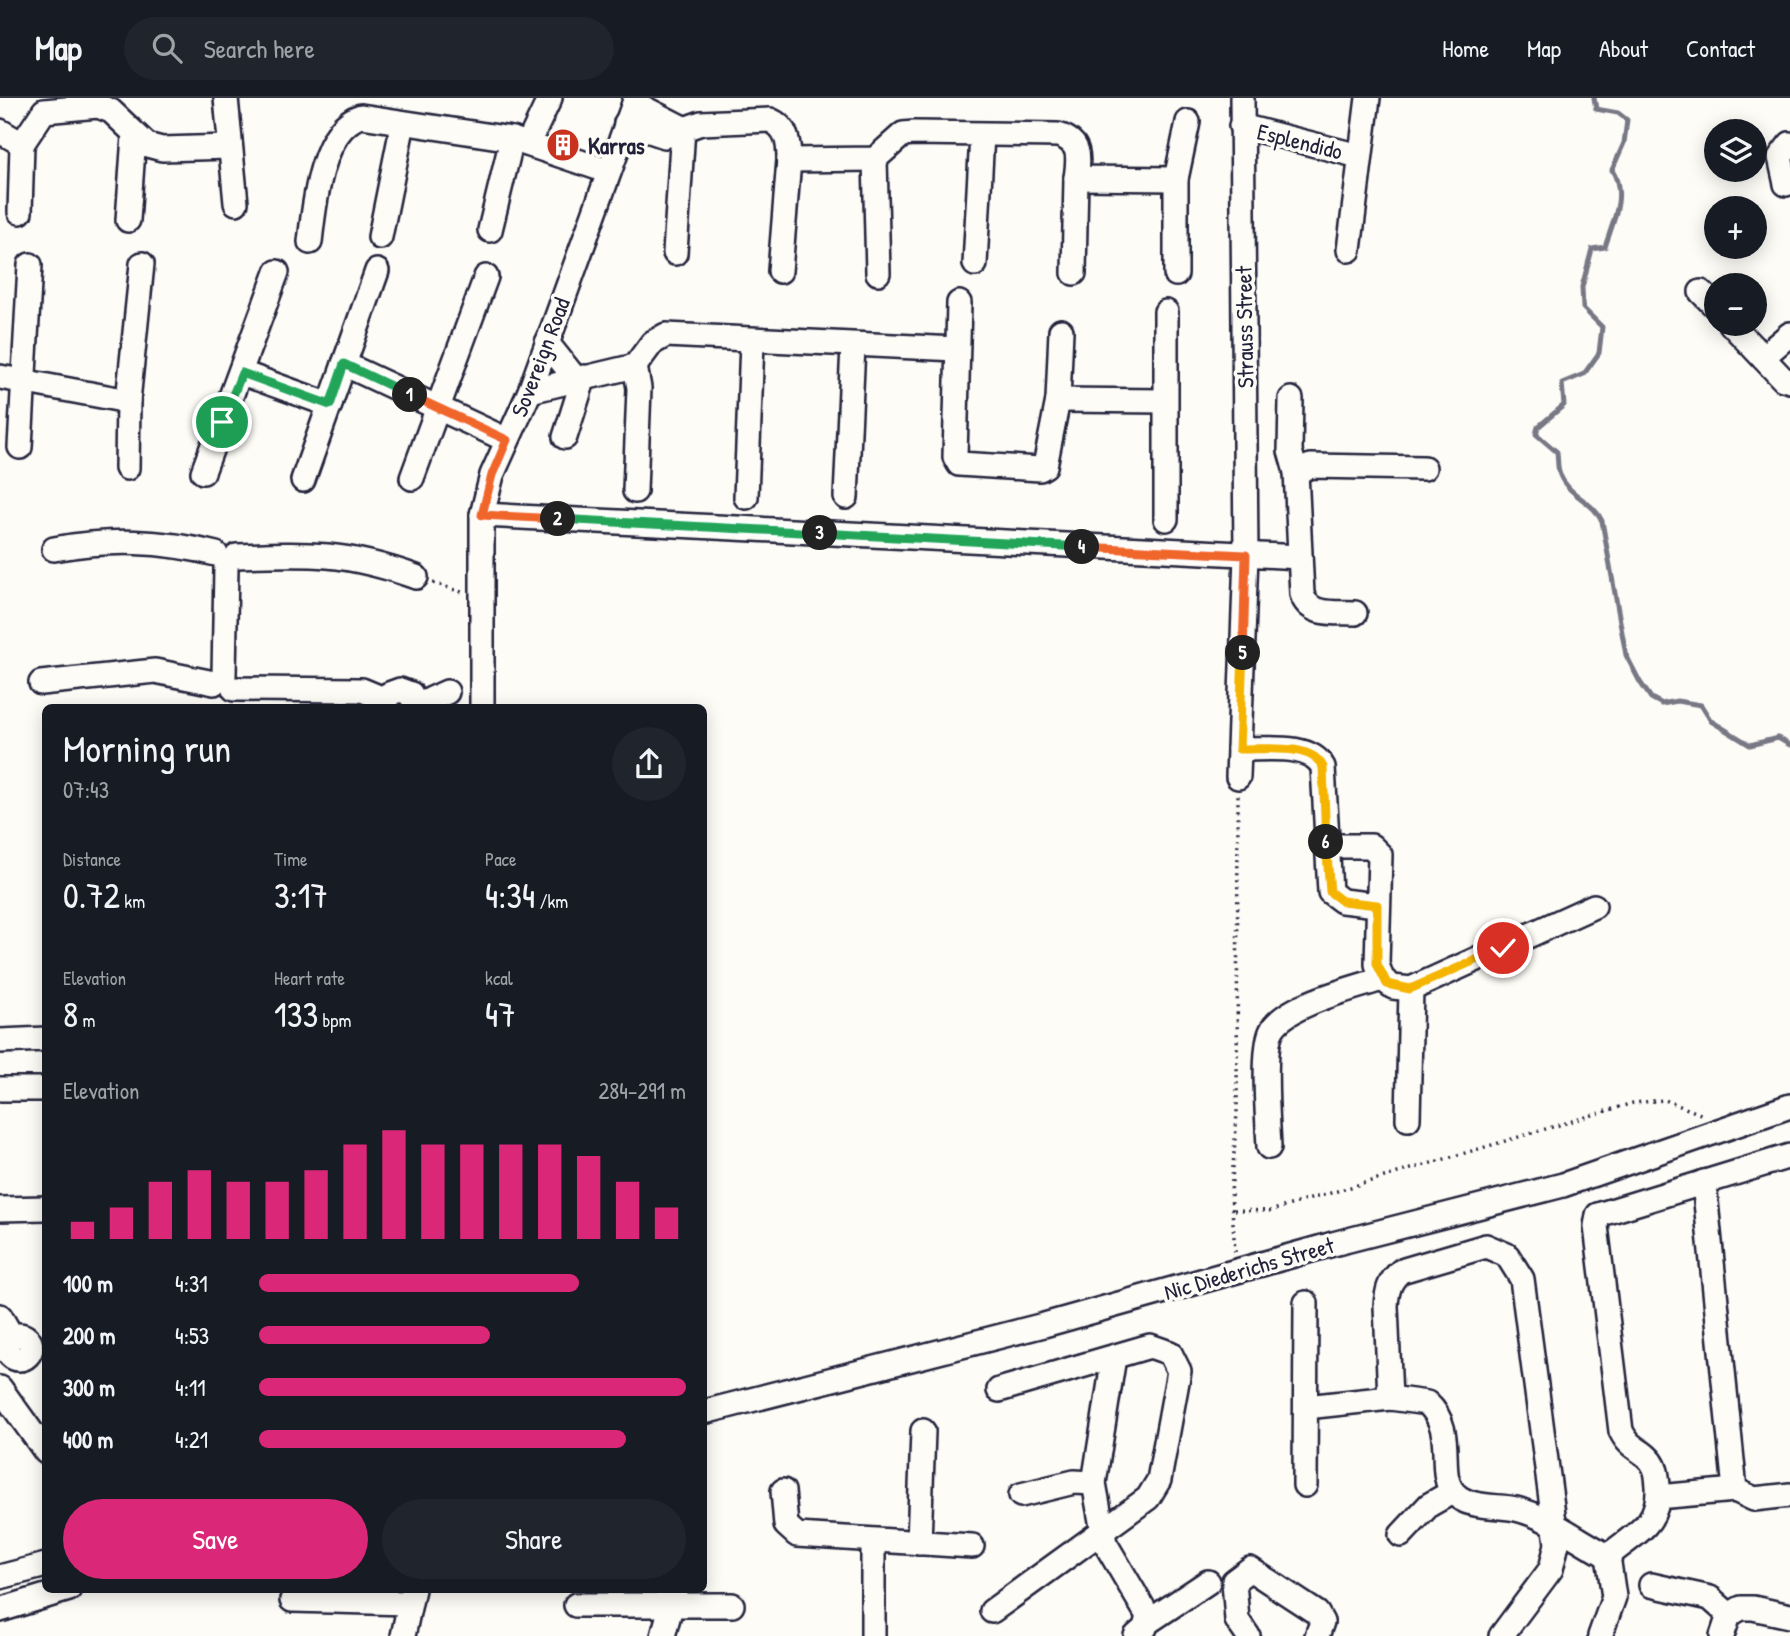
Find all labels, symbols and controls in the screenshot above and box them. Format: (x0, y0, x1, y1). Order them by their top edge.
search box (124, 17, 614, 80)
text: Map (35, 26, 82, 70)
icon: search (148, 29, 186, 67)
text: Search here (204, 31, 315, 66)
text: Home (1442, 32, 1489, 64)
text: Map (1527, 32, 1561, 64)
text: About (1599, 32, 1648, 64)
text: Contact (1686, 32, 1755, 64)
street label: Esplendido (1254, 115, 1346, 167)
map controls (1704, 119, 1767, 336)
button: layers (1704, 119, 1767, 182)
building icon: Karras (544, 126, 582, 164)
place label: Karras (588, 130, 645, 161)
button: + (1704, 196, 1767, 259)
street label: Strauss Street (1227, 265, 1261, 388)
button: − (1704, 273, 1767, 336)
street label: Sovereign Road (503, 293, 577, 421)
pin: 1 (392, 378, 428, 412)
text: 1 (406, 381, 413, 407)
pin (192, 392, 252, 452)
icon: arrive (203, 403, 241, 441)
pin: 2 (540, 502, 576, 536)
text: 2 (553, 505, 562, 531)
pin: 3 (802, 516, 838, 550)
text: 3 (815, 519, 824, 545)
pin: 4 (1064, 530, 1100, 564)
text: 4 (1078, 533, 1085, 559)
pin: 5 (1226, 636, 1260, 670)
text: 5 (1238, 639, 1247, 665)
text: Morning run (63, 722, 231, 774)
button: share (612, 727, 686, 801)
text: 07:43 (63, 774, 109, 805)
pin: 6 (1308, 824, 1344, 860)
text: 6 (1322, 828, 1329, 854)
text: Distance (63, 846, 121, 872)
text: Time (274, 846, 308, 872)
text: Pace (485, 846, 517, 872)
text: 0.72 (63, 872, 120, 919)
text: 3:17 (274, 872, 328, 919)
text: 4:34 (485, 872, 535, 919)
text: km (120, 888, 145, 914)
text: /km (535, 888, 568, 914)
pin (1473, 918, 1533, 978)
icon: check (1484, 929, 1522, 967)
text: Elevation (63, 965, 126, 991)
text: Heart rate (274, 965, 345, 991)
text: kcal (485, 965, 513, 991)
text: 8 (63, 991, 78, 1038)
text: 133 (274, 991, 318, 1038)
text: 47 (485, 991, 515, 1038)
text: m (78, 1007, 95, 1033)
text: bpm (318, 1007, 351, 1033)
text: Elevation (63, 1075, 139, 1106)
text: 284–291 m (599, 1075, 686, 1106)
street label: Nic Diederichs Street (1160, 1229, 1339, 1307)
text: 100 m (63, 1268, 113, 1299)
text: 4:31 (175, 1268, 208, 1299)
text: 200 m (63, 1320, 115, 1351)
text: 4:53 (175, 1320, 209, 1351)
text: 300 m (63, 1372, 115, 1403)
text: 4:11 (175, 1372, 206, 1403)
text: 400 m (63, 1424, 113, 1455)
text: 4:21 (175, 1424, 208, 1455)
button: Save (63, 1499, 368, 1579)
button: Share (382, 1499, 686, 1579)

